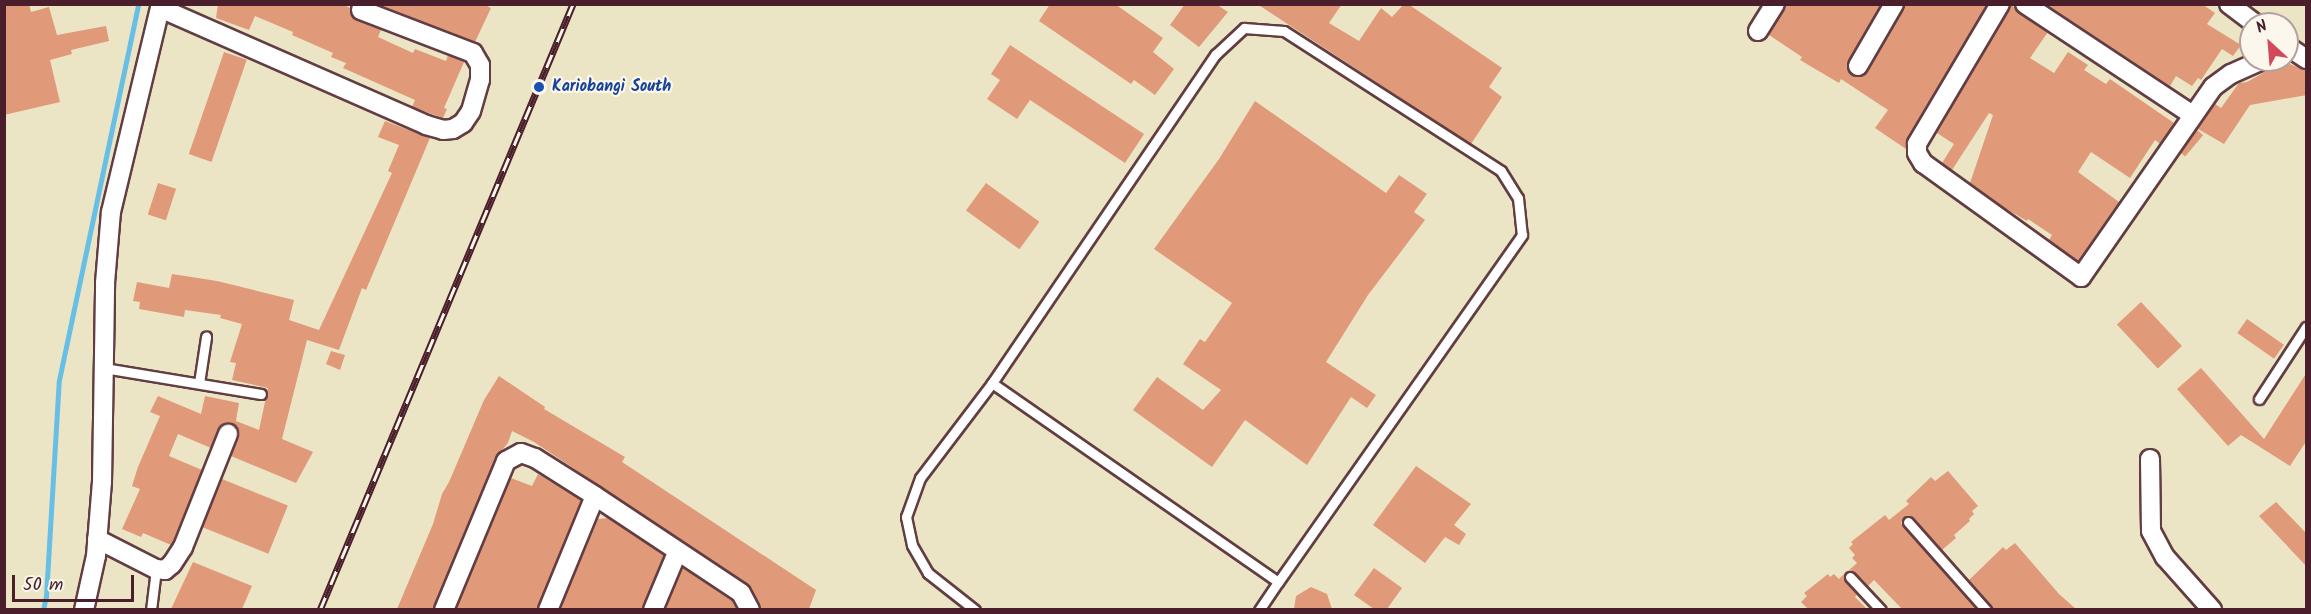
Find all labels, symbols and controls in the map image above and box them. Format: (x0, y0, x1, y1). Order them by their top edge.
north arrow (2239, 12, 2299, 72)
text: N (2252, 14, 2272, 41)
place label: Kariobangi South (552, 77, 671, 97)
marker: Kariobangi South (530, 78, 548, 96)
scale bar (15, 563, 136, 601)
text: 50 m (23, 571, 63, 600)

